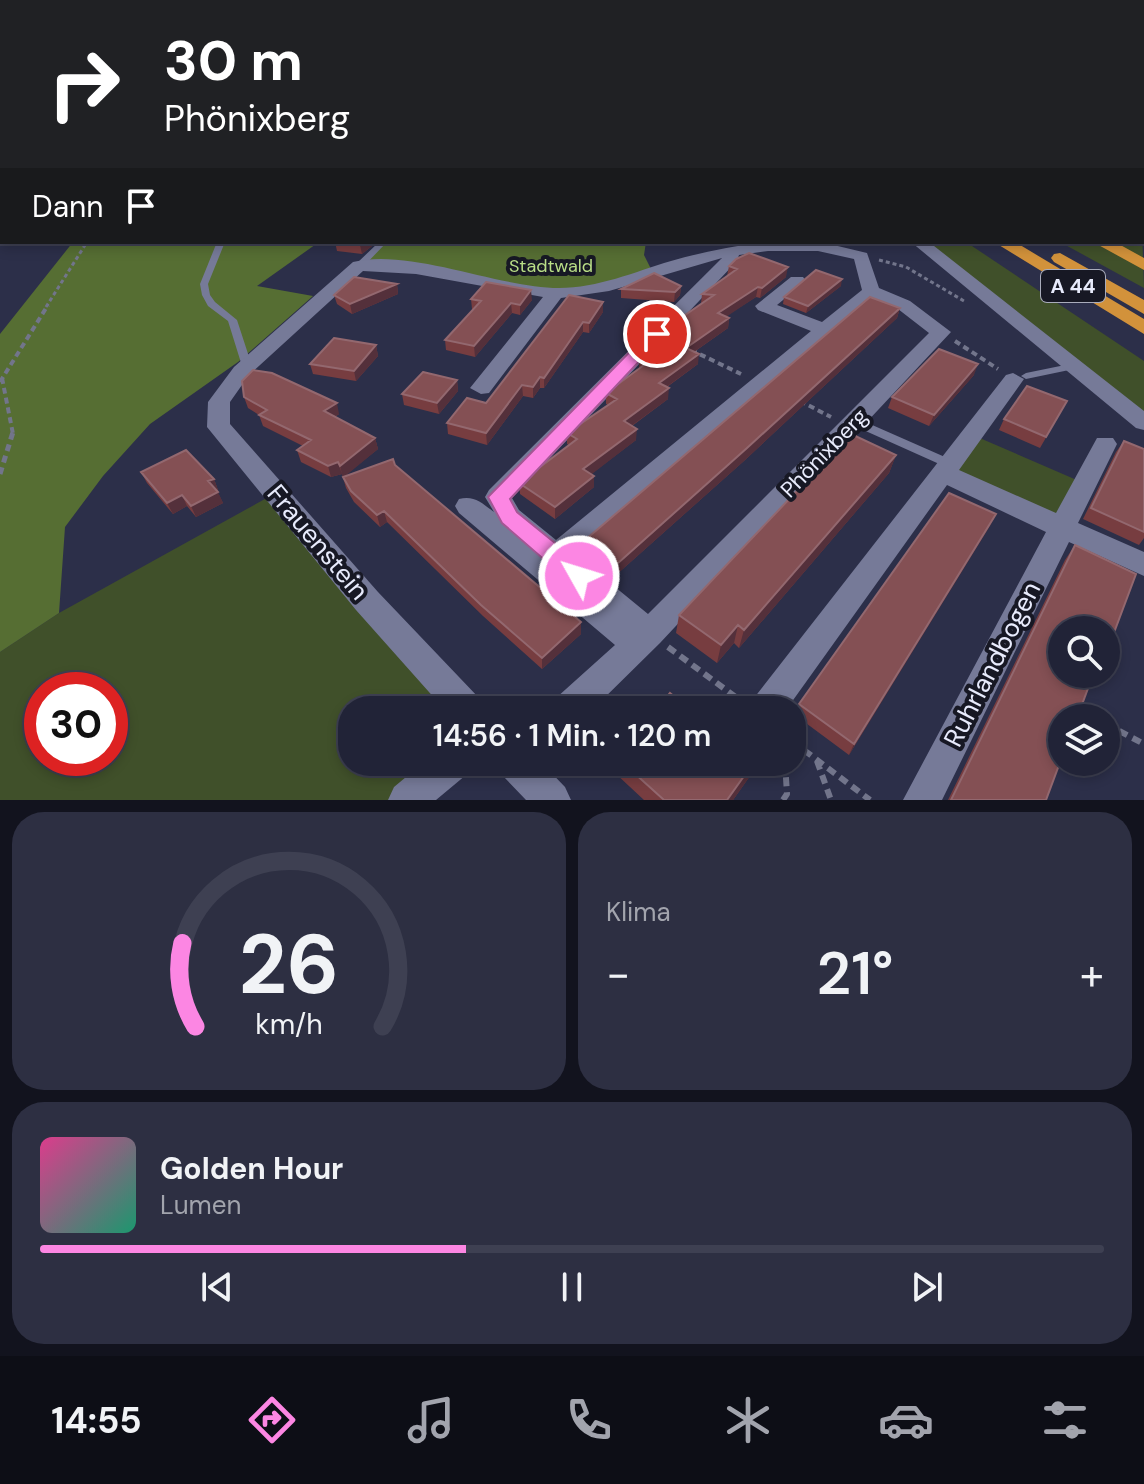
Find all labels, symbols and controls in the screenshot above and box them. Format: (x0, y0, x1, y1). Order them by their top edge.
text: 30 m (164, 24, 303, 97)
icon: right (32, 32, 136, 136)
text: Phönixberg (164, 95, 350, 142)
icon: arrive (119, 184, 163, 228)
text: Dann (32, 187, 103, 226)
park label: Stadtwald (509, 254, 593, 278)
road number: A 44 (1041, 270, 1105, 302)
pin (623, 300, 691, 368)
icon: arrive (635, 312, 679, 356)
street label: Phönixberg (774, 402, 874, 504)
street label: Frauenstein (260, 477, 376, 607)
position arrow (537, 534, 621, 618)
street label: Ruhrlandbogen (936, 576, 1048, 752)
map controls (1048, 616, 1120, 776)
button: search (1048, 616, 1120, 688)
speed limit sign: 30 (24, 672, 128, 776)
button: layers (1048, 704, 1120, 776)
text: 14:56 · 1 Min. · 120 m (433, 716, 711, 755)
text: Klima (606, 895, 671, 929)
text: 26 (239, 910, 339, 1019)
text: 21° (817, 934, 893, 1013)
text: − (606, 945, 630, 1003)
text: + (1080, 945, 1104, 1003)
text: km/h (255, 1006, 323, 1043)
text: Golden Hour (160, 1149, 343, 1188)
text: Lumen (160, 1188, 241, 1222)
icon: previous (195, 1265, 239, 1309)
icon: pause (550, 1265, 594, 1309)
icon: next (905, 1265, 949, 1309)
icon: directions (244, 1392, 300, 1448)
icon: music (403, 1392, 459, 1448)
icon: phone (561, 1392, 617, 1448)
icon: climate (720, 1392, 776, 1448)
icon: car (878, 1392, 934, 1448)
icon: filters (1037, 1392, 1093, 1448)
text: 14:55 (51, 1397, 142, 1444)

